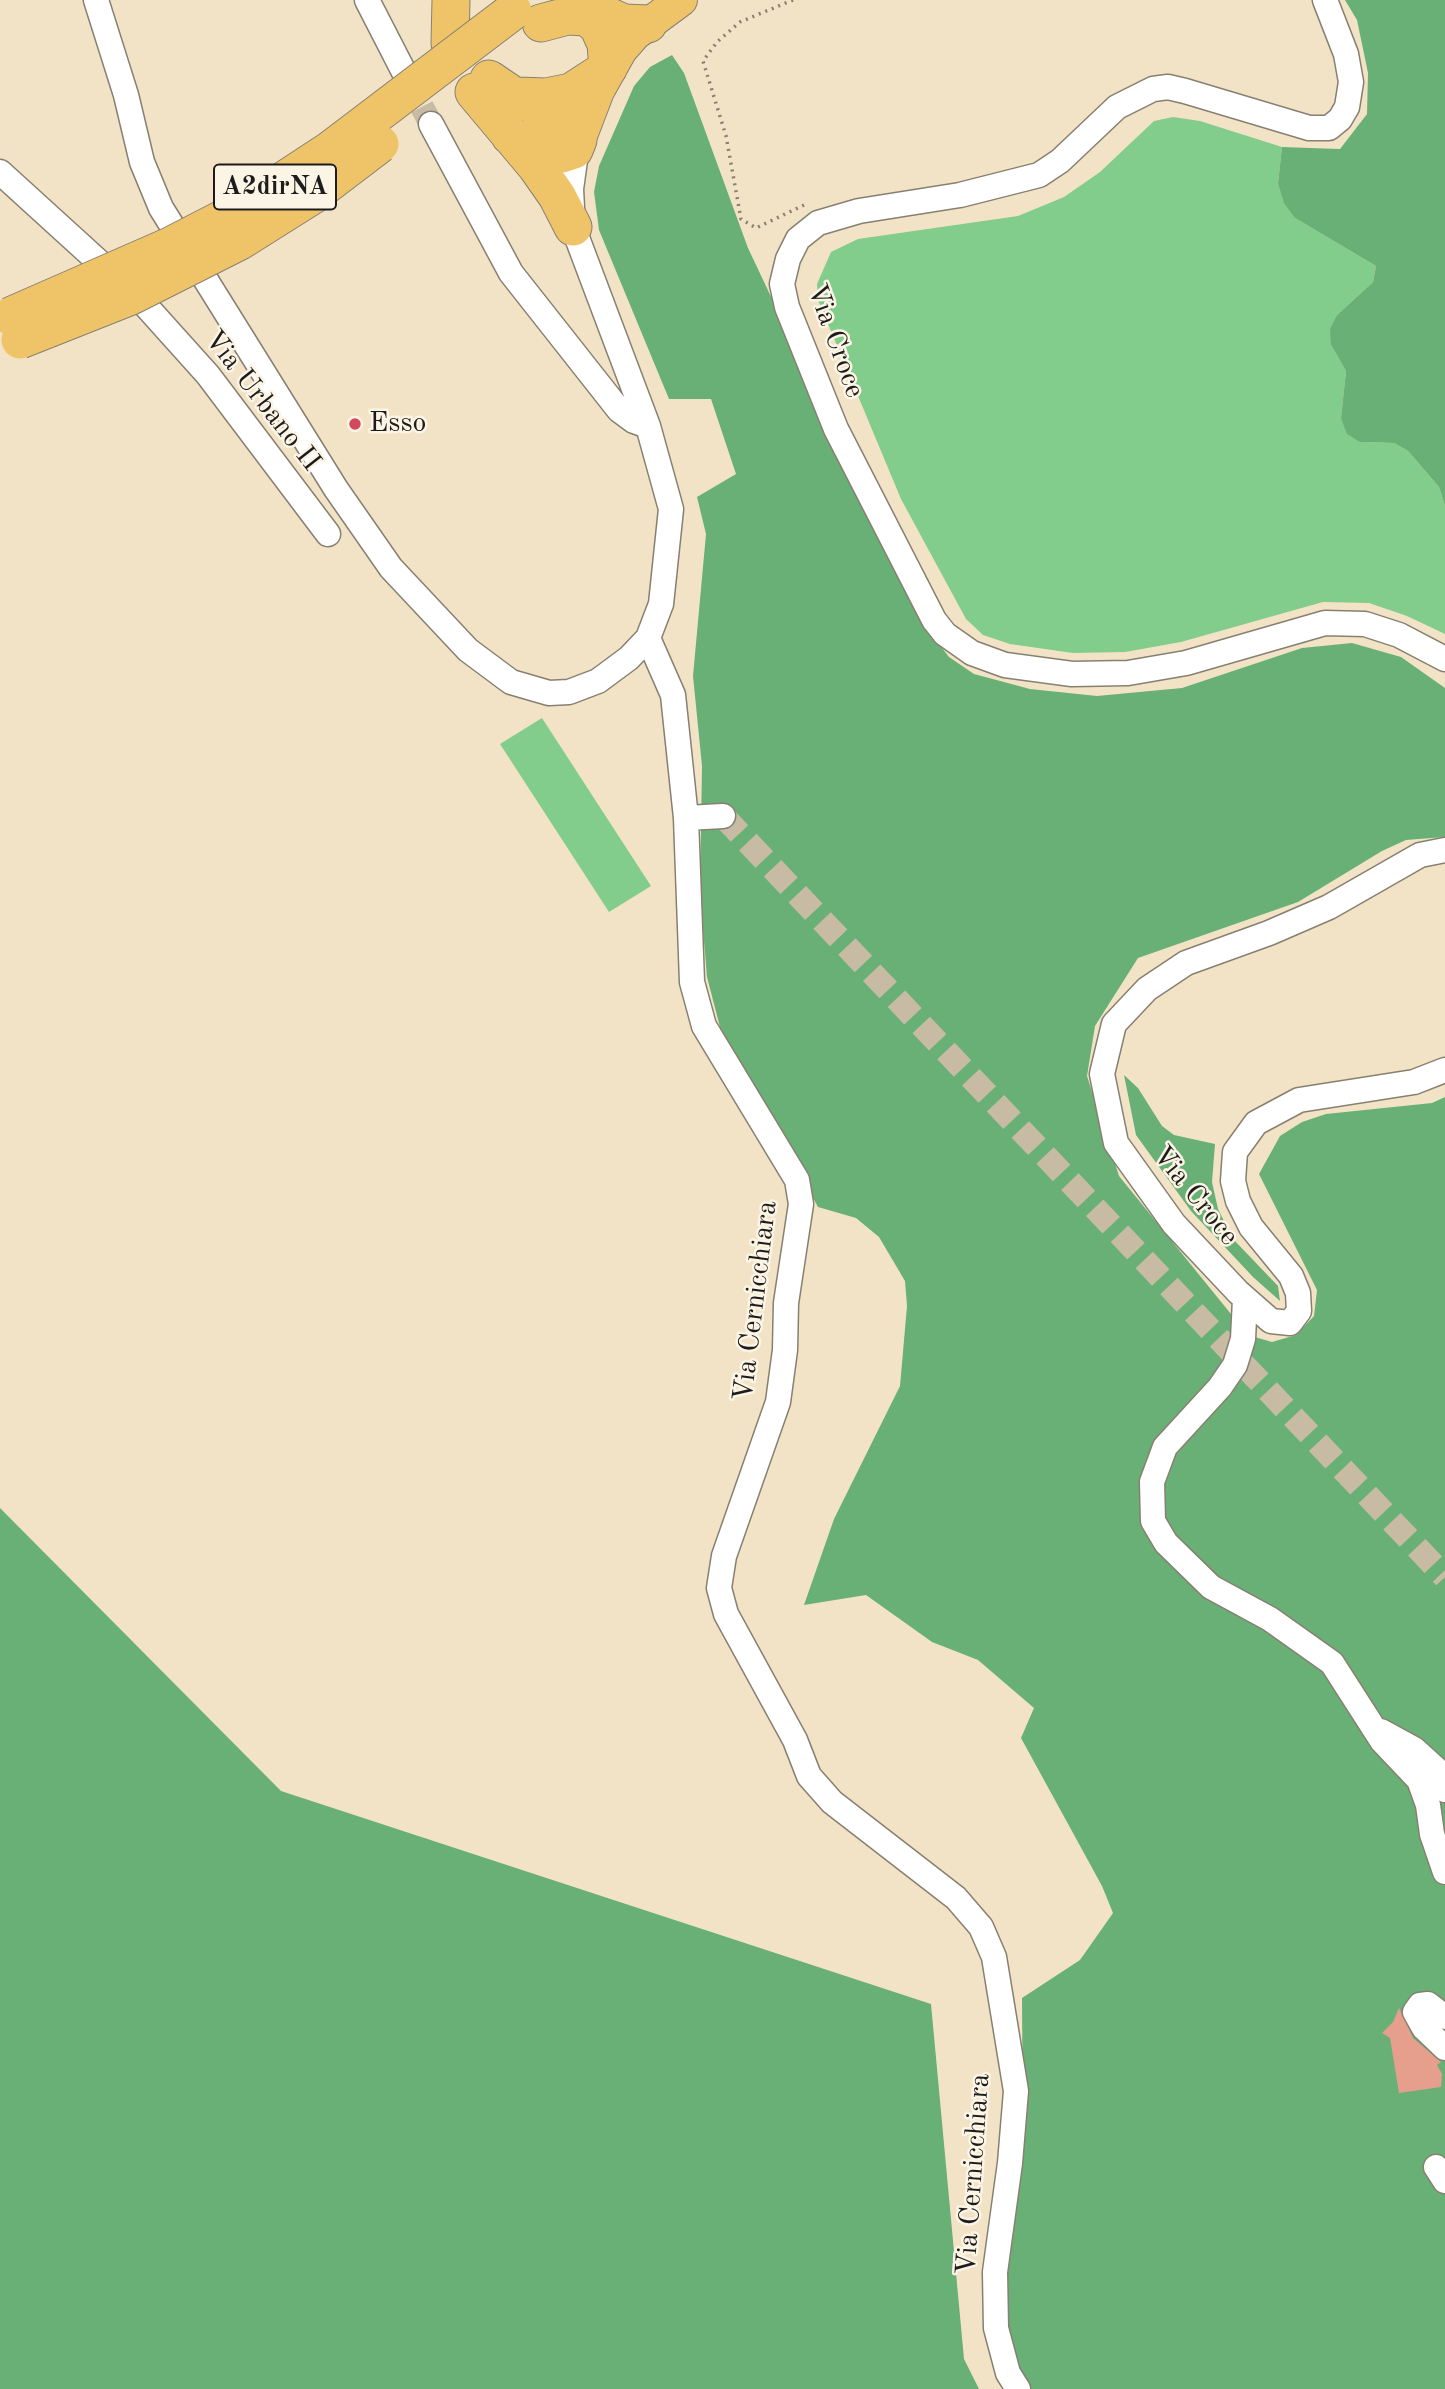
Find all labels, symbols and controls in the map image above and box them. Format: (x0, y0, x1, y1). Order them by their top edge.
road number: A2dirNA (214, 164, 336, 210)
street label: Via Croce (799, 279, 871, 403)
street label: Via Urbano II (196, 324, 328, 478)
place label: Esso (369, 407, 427, 441)
marker: Esso (347, 416, 363, 432)
street label: Via Croce (1145, 1139, 1245, 1253)
street label: Via Cernicchiara (727, 1199, 785, 1403)
street label: Via Cernicchiara (950, 2072, 998, 2276)

